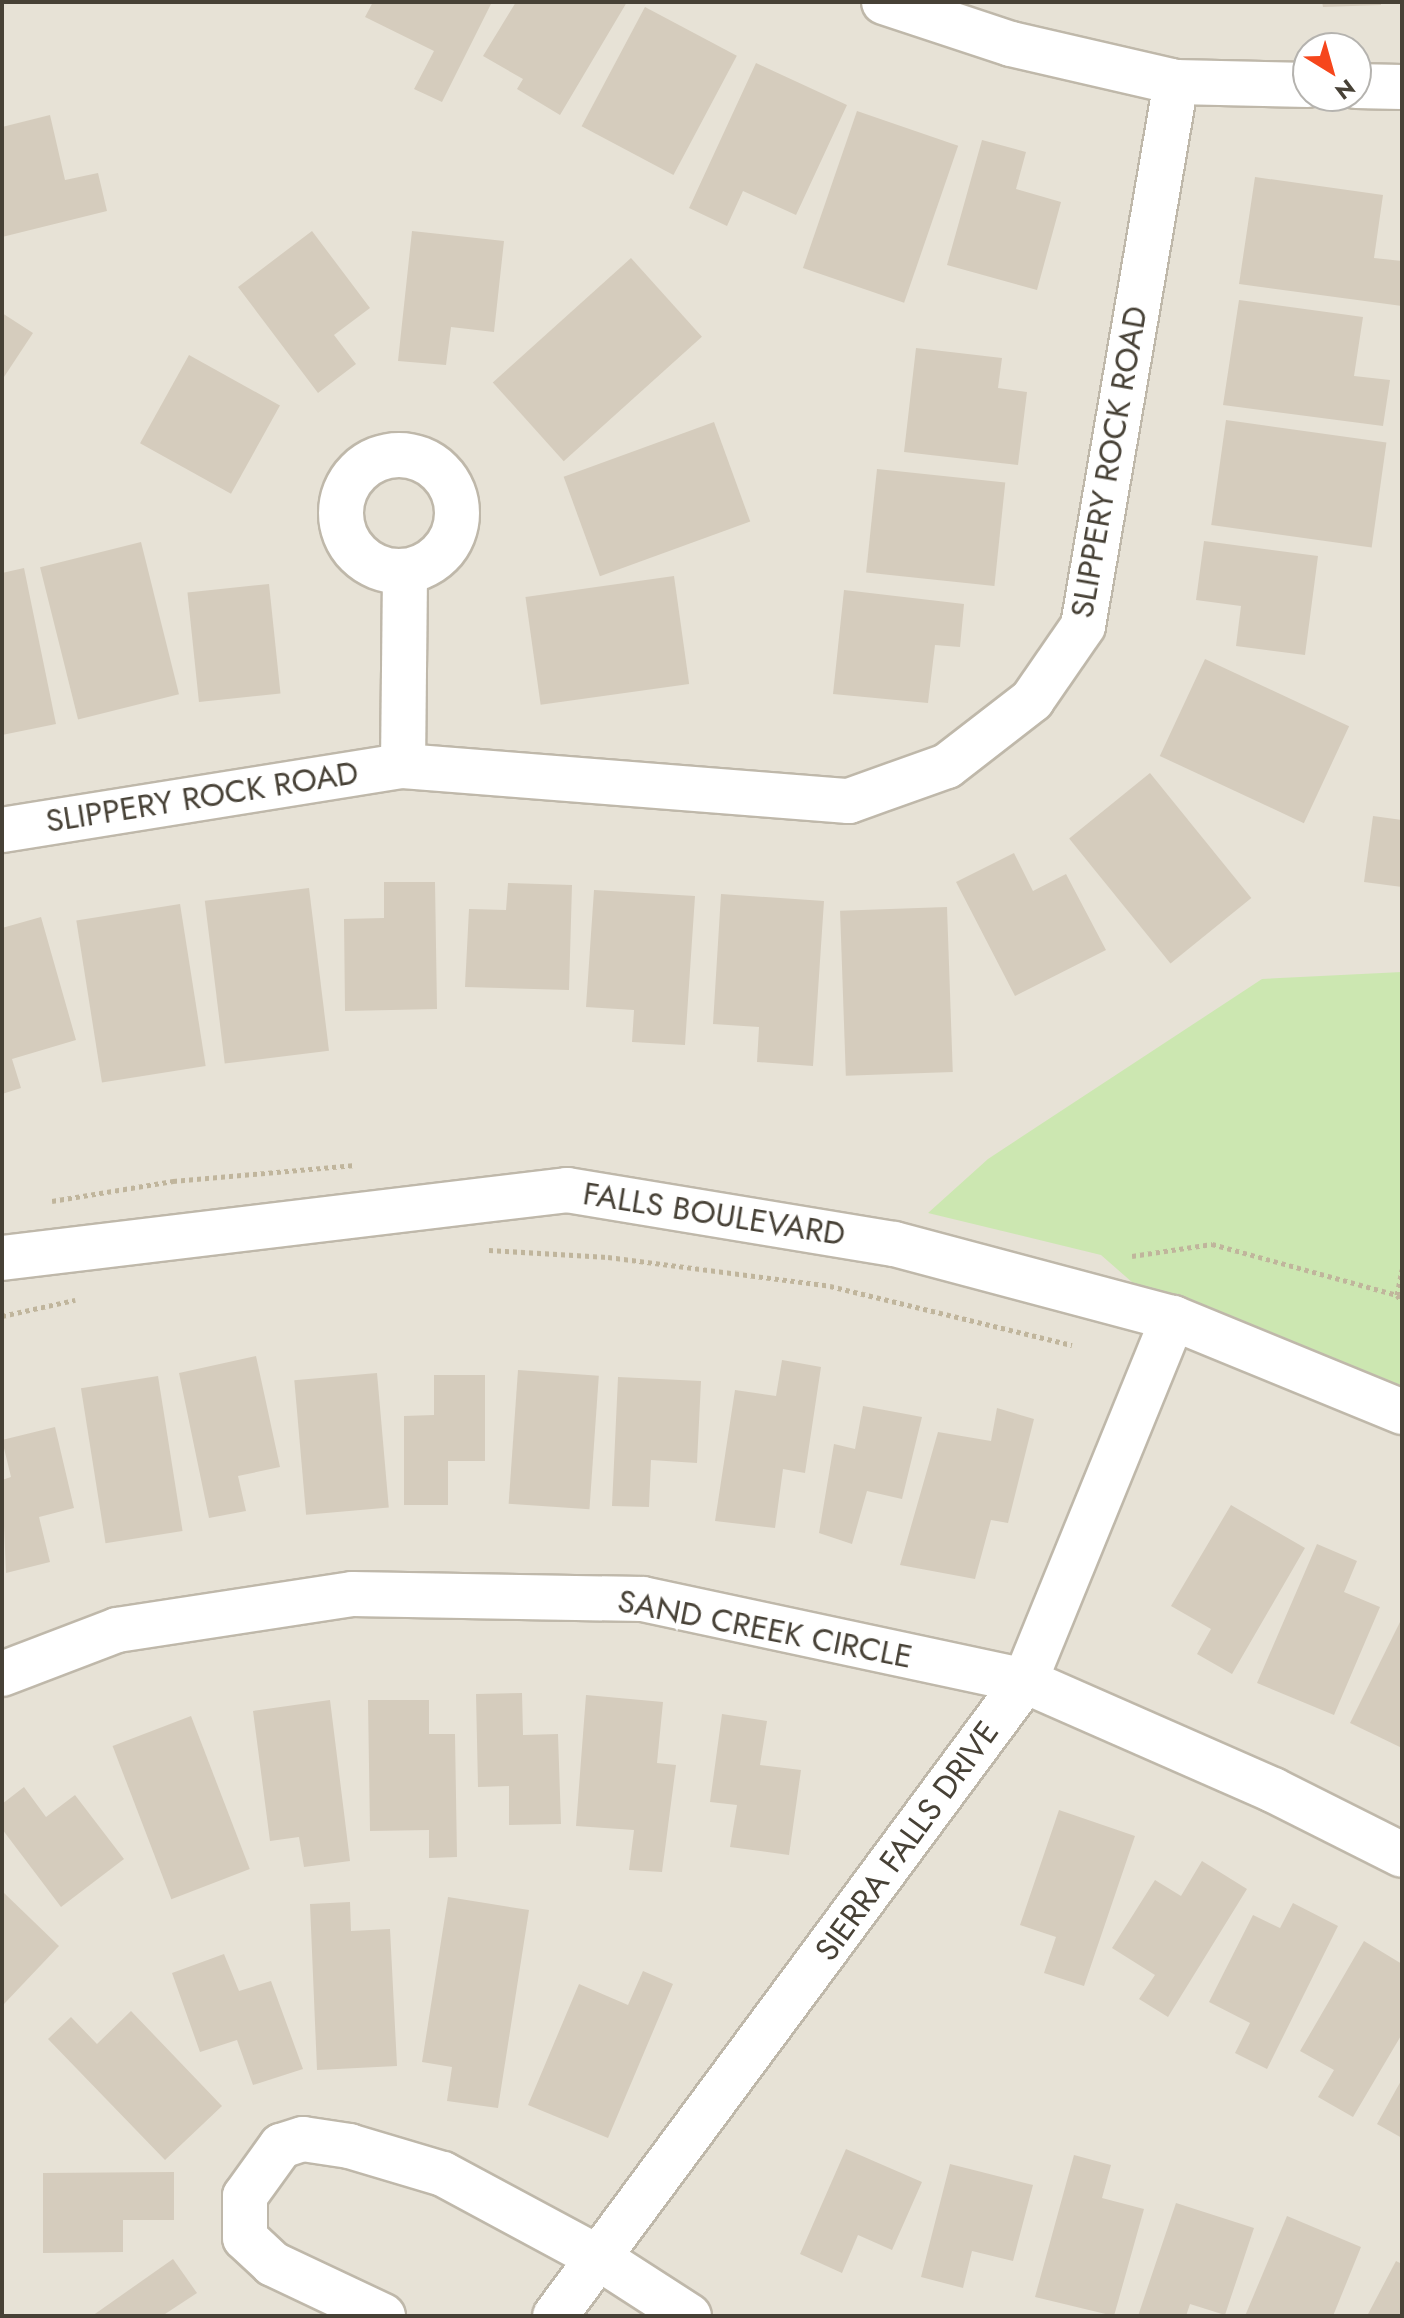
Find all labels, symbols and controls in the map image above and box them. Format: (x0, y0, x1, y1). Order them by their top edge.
north arrow (1292, 32, 1372, 112)
text: N (1329, 72, 1362, 108)
street label: SLIPPERY ROCK ROAD (1063, 303, 1155, 621)
street label: SLIPPERY ROCK ROAD (43, 753, 361, 841)
street label: FALLS BOULEVARD (580, 1174, 848, 1254)
street label: SAND CREEK CIRCLE (615, 1582, 915, 1676)
street label: SIERRA FALLS DRIVE (807, 1714, 1007, 1968)

